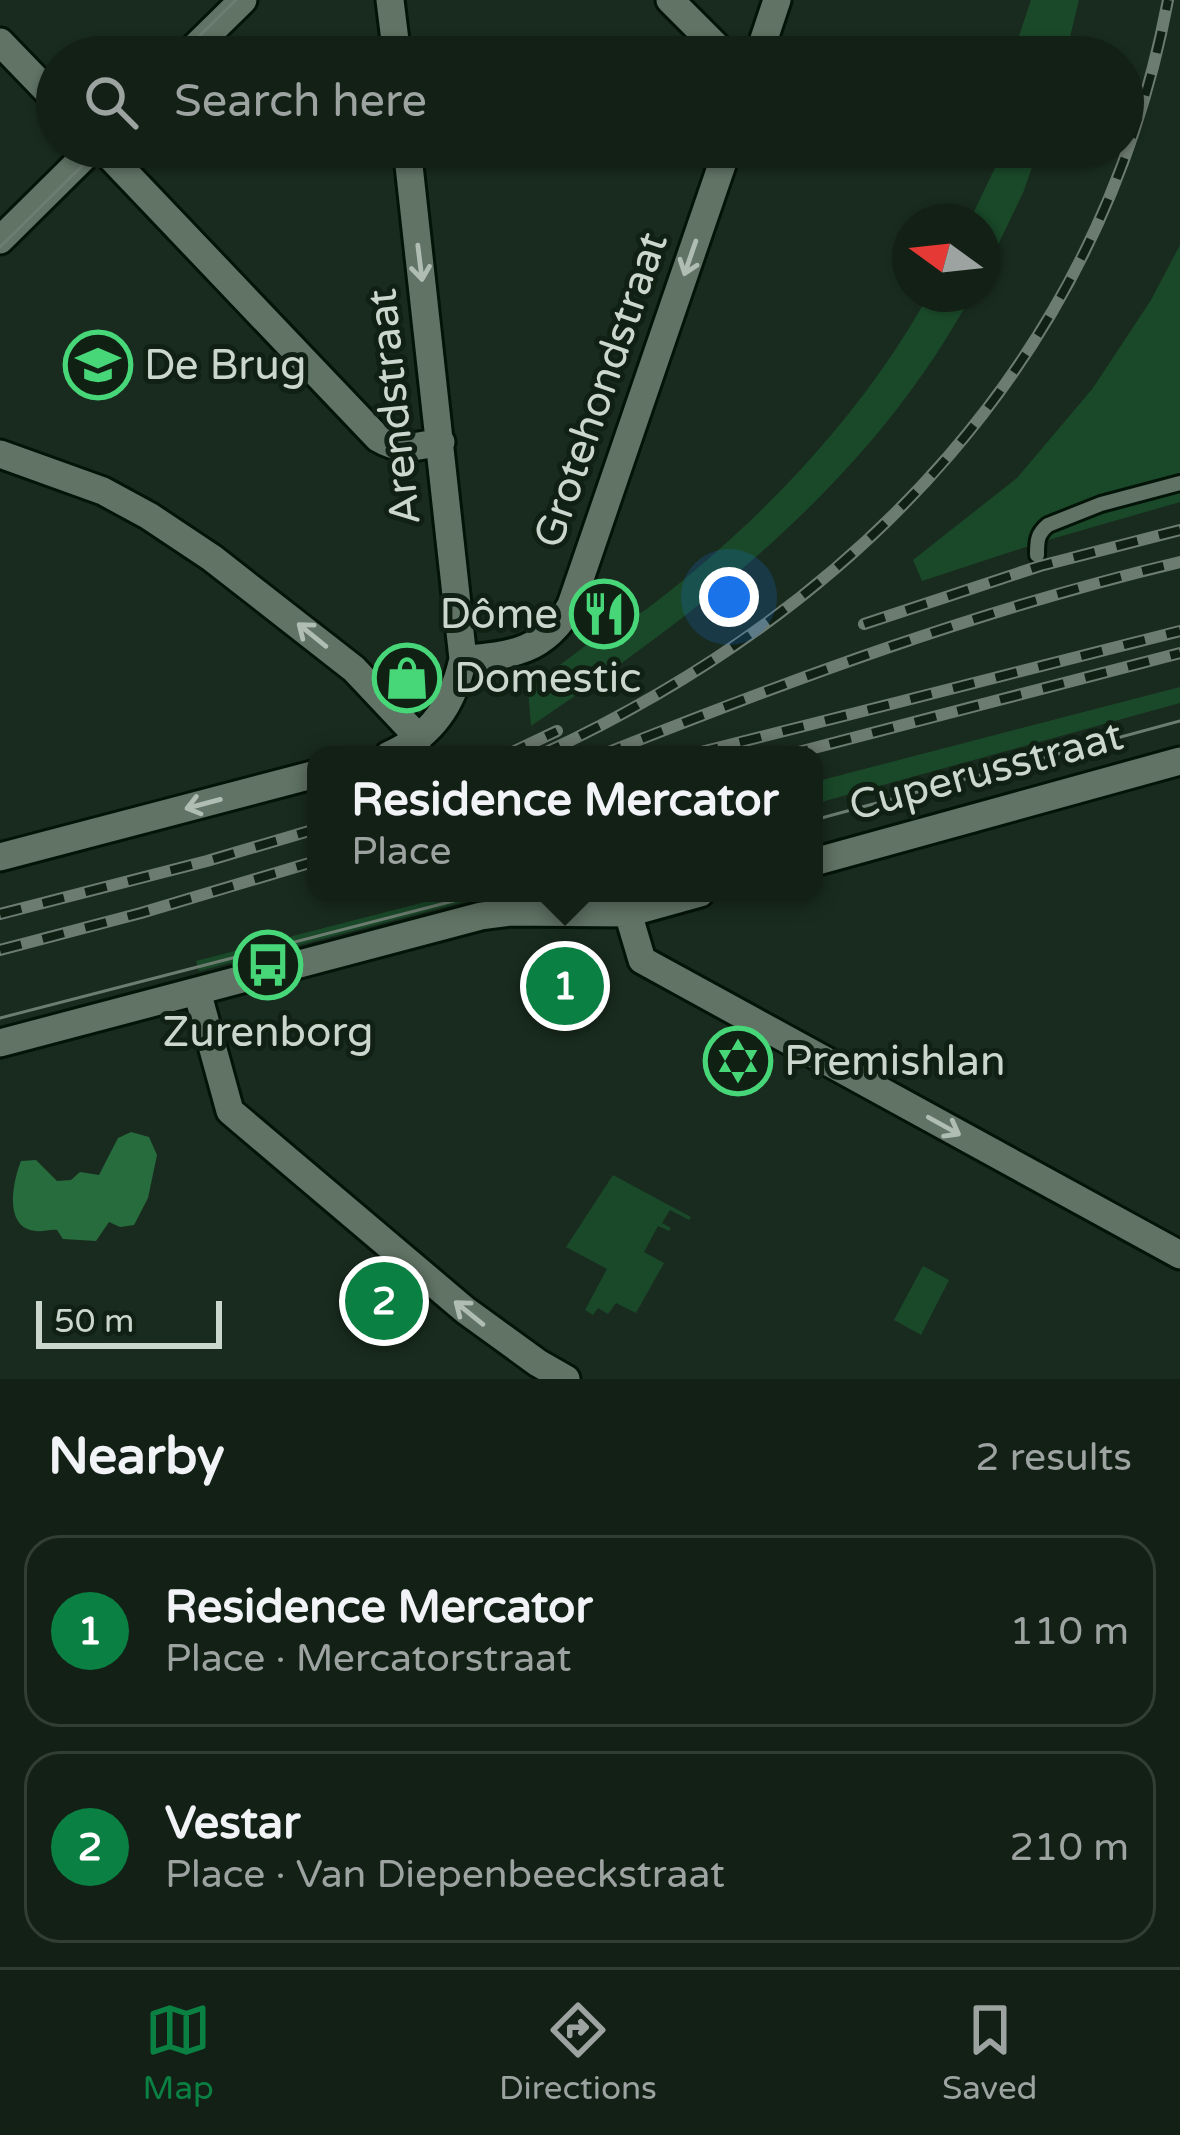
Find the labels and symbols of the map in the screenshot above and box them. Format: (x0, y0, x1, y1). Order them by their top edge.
north arrow (892, 204, 1000, 312)
street label: Grotehondstraat (523, 226, 679, 554)
one-way arrow (678, 238, 700, 276)
one-way arrow (410, 243, 432, 282)
street label: Arendstraat (356, 286, 432, 528)
school or university icon: De Brug (63, 330, 133, 400)
place label: De Brug (144, 340, 306, 391)
your location (699, 567, 759, 627)
restaurant icon: Dôme (569, 579, 639, 649)
place label: Dôme (439, 589, 558, 640)
one-way arrow (297, 622, 329, 649)
shop icon: Domestic (372, 643, 442, 713)
place label: Domestic (454, 653, 642, 704)
street label: Cuperusstraat (844, 710, 1128, 832)
one-way arrow (184, 794, 222, 816)
bus stop icon: Zurenborg (233, 930, 303, 1000)
pin: 1 (526, 941, 604, 1031)
place label: Zurenborg (162, 1007, 374, 1058)
synagogue icon: Premishlan (703, 1026, 773, 1096)
place label: Premishlan (784, 1036, 1006, 1087)
one-way arrow (926, 1115, 961, 1138)
pin: 2 (345, 1256, 423, 1346)
scale bar (36, 1295, 222, 1348)
one-way arrow (454, 1300, 486, 1327)

